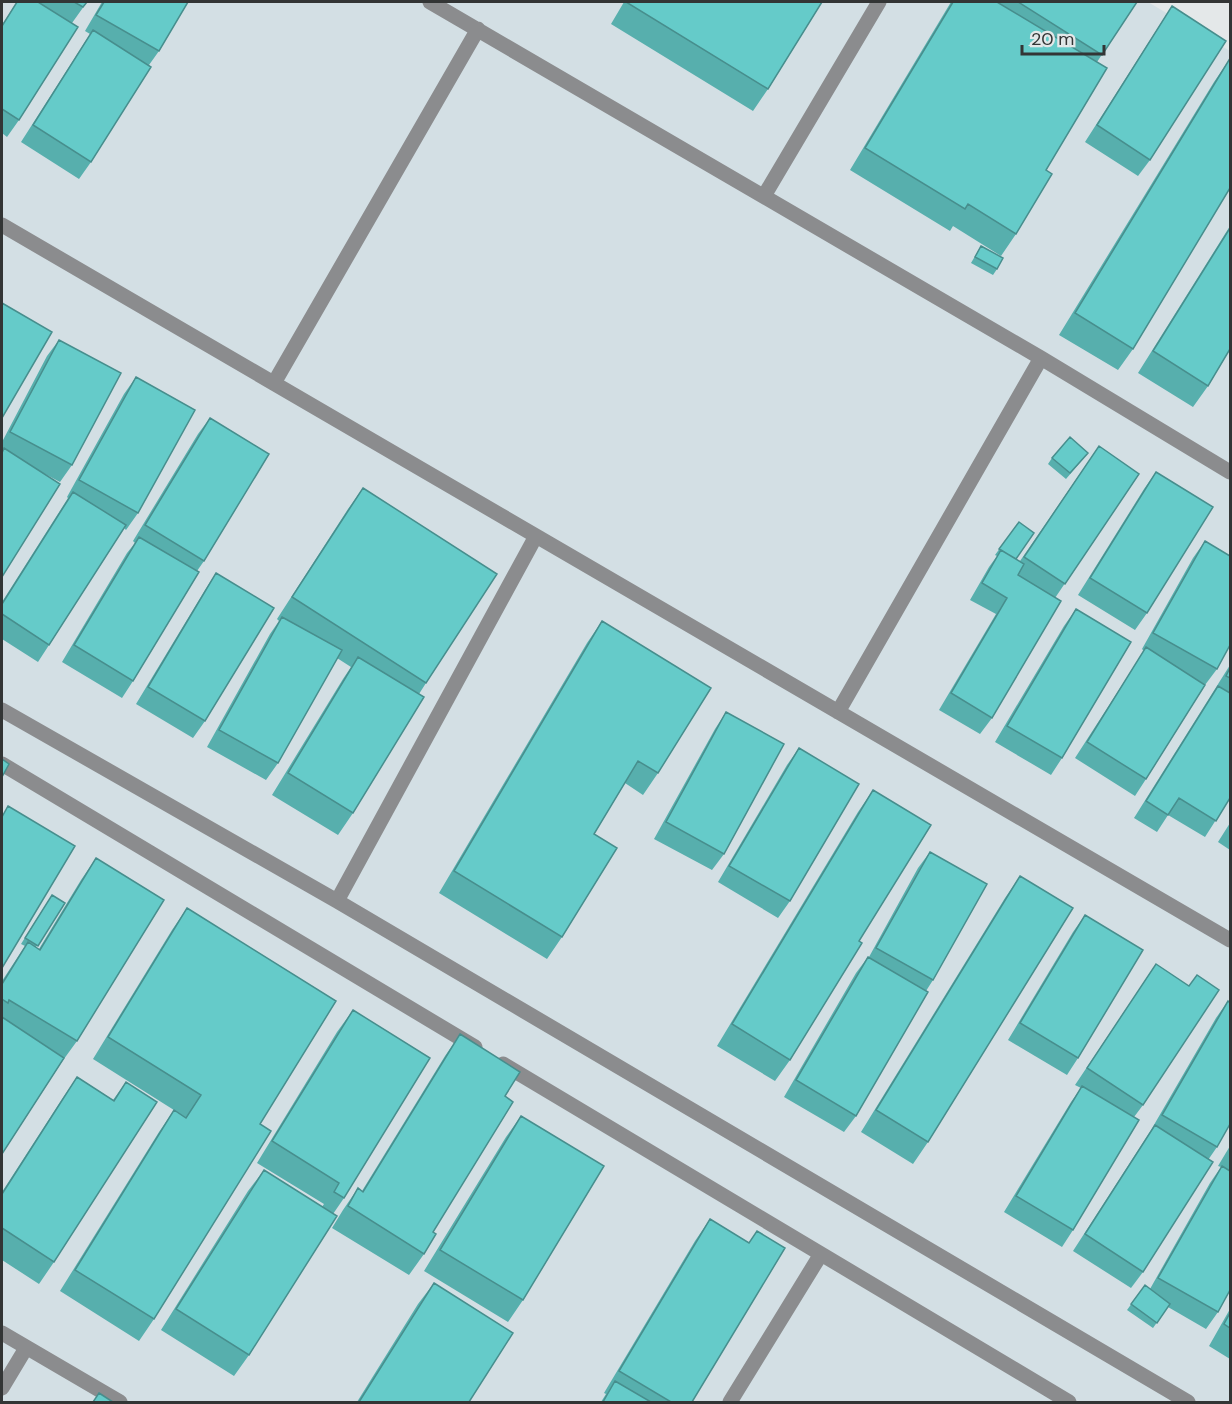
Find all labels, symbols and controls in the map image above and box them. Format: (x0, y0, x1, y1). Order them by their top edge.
scale bar (1022, 18, 1104, 56)
text: 20 m (1031, 27, 1074, 51)

